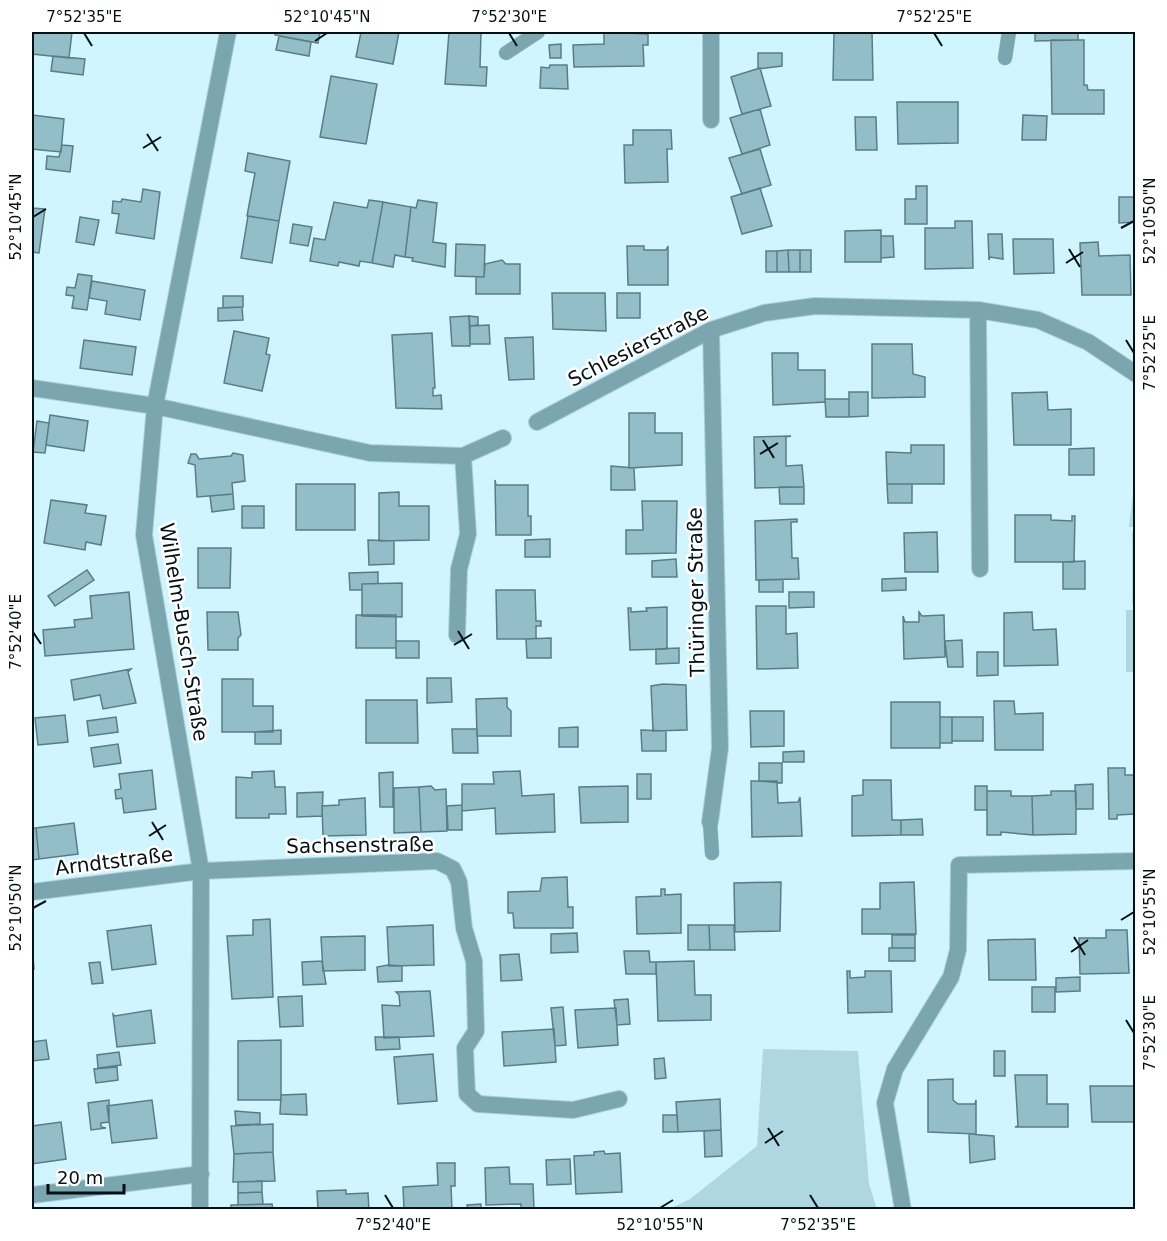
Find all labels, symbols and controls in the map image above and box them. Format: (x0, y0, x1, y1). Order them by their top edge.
text: 7°52'35"E (46, 8, 122, 26)
text: 52°10'45"N (283, 8, 371, 26)
text: 7°52'30"E (471, 8, 547, 26)
text: 7°52'25"E (896, 8, 972, 26)
text: 52°10'45"N (7, 173, 25, 261)
text: 52°10'50"N (1141, 177, 1159, 265)
street label: Schlesierstraße (564, 300, 712, 392)
text: 7°52'25"E (1141, 315, 1159, 391)
street label: Thüringer Straße (683, 507, 709, 678)
street label: Wilhelm-Busch-Straße (155, 521, 213, 743)
text: 7°52'40"E (7, 594, 25, 670)
street label: Sachsenstraße (286, 832, 434, 858)
street label: Arndtstraße (54, 842, 174, 880)
text: 52°10'50"N (7, 864, 25, 952)
text: 52°10'55"N (1141, 868, 1159, 956)
text: 7°52'30"E (1141, 995, 1159, 1071)
scale bar (48, 1157, 124, 1195)
text: 20 m (57, 1167, 103, 1188)
text: 7°52'40"E (355, 1216, 431, 1234)
text: 52°10'55"N (616, 1216, 704, 1234)
text: 7°52'35"E (780, 1216, 856, 1234)

